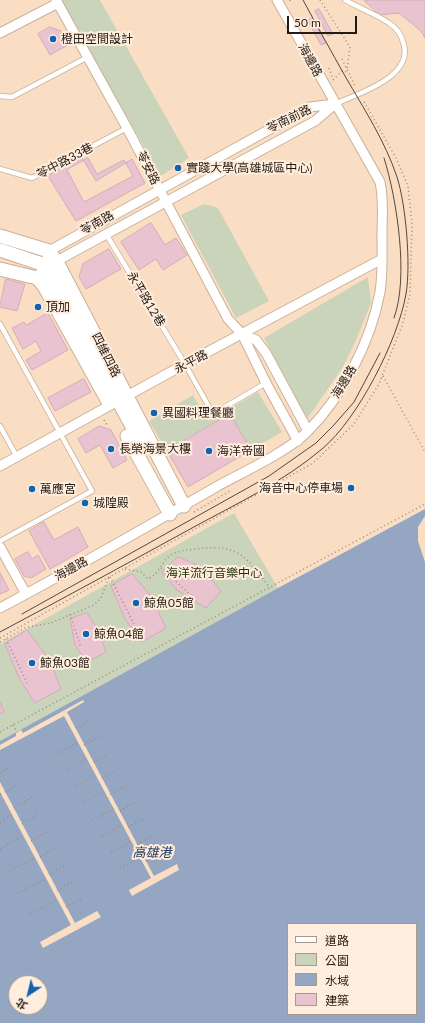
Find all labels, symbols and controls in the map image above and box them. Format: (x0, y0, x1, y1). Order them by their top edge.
scale bar (289, 8, 359, 34)
text: 50 m (294, 15, 321, 30)
place label: 橙田空間設計 (61, 32, 133, 46)
marker: 橙田空間設計 (48, 34, 58, 44)
street label: 海邊路 (295, 41, 325, 79)
street label: 苓南前路 (264, 102, 314, 136)
street label: 苓中路33巷 (34, 140, 96, 182)
street label: 苓安路 (133, 149, 163, 187)
place label: 實踐大學(高雄城區中心) (186, 161, 312, 175)
marker: 實踐大學(高雄城區中心) (173, 163, 183, 173)
street label: 苓南路 (78, 208, 116, 238)
street label: 永平路12巷 (124, 269, 168, 329)
place label: 頂加 (46, 300, 70, 314)
marker: 頂加 (33, 302, 43, 312)
street label: 四維四路 (89, 330, 123, 380)
street label: 永平路 (172, 347, 210, 377)
street label: 海邊路 (329, 363, 359, 401)
place label: 異國料理餐廳 (162, 406, 234, 420)
marker: 異國料理餐廳 (149, 408, 159, 418)
place label: 長榮海景大樓 (119, 442, 191, 456)
marker: 長榮海景大樓 (106, 444, 116, 454)
place label: 海洋帝國 (217, 444, 265, 458)
marker: 海洋帝國 (204, 446, 214, 456)
place label: 海音中心停車場 (259, 481, 343, 495)
place label: 萬應宮 (40, 482, 76, 496)
marker: 海音中心停車場 (346, 483, 356, 493)
marker: 萬應宮 (27, 484, 37, 494)
place label: 城隍殿 (93, 496, 129, 510)
marker: 城隍殿 (80, 498, 90, 508)
street label: 海邊路 (52, 554, 90, 584)
park label: 海洋流行音樂中心 (166, 566, 262, 580)
place label: 鯨魚05館 (144, 596, 194, 610)
marker: 鯨魚05館 (131, 598, 141, 608)
place label: 鯨魚04館 (94, 627, 144, 641)
marker: 鯨魚04館 (81, 629, 91, 639)
place label: 鯨魚03館 (40, 656, 90, 670)
marker: 鯨魚03館 (27, 658, 37, 668)
water label: 高雄港 (133, 845, 171, 861)
legend (287, 923, 417, 1015)
text: 道路 (325, 933, 349, 948)
text: 公園 (325, 953, 349, 968)
text: 水域 (325, 973, 349, 988)
north arrow (8, 975, 48, 1015)
text: 建築 (325, 993, 349, 1008)
text: 北 (13, 996, 30, 1013)

